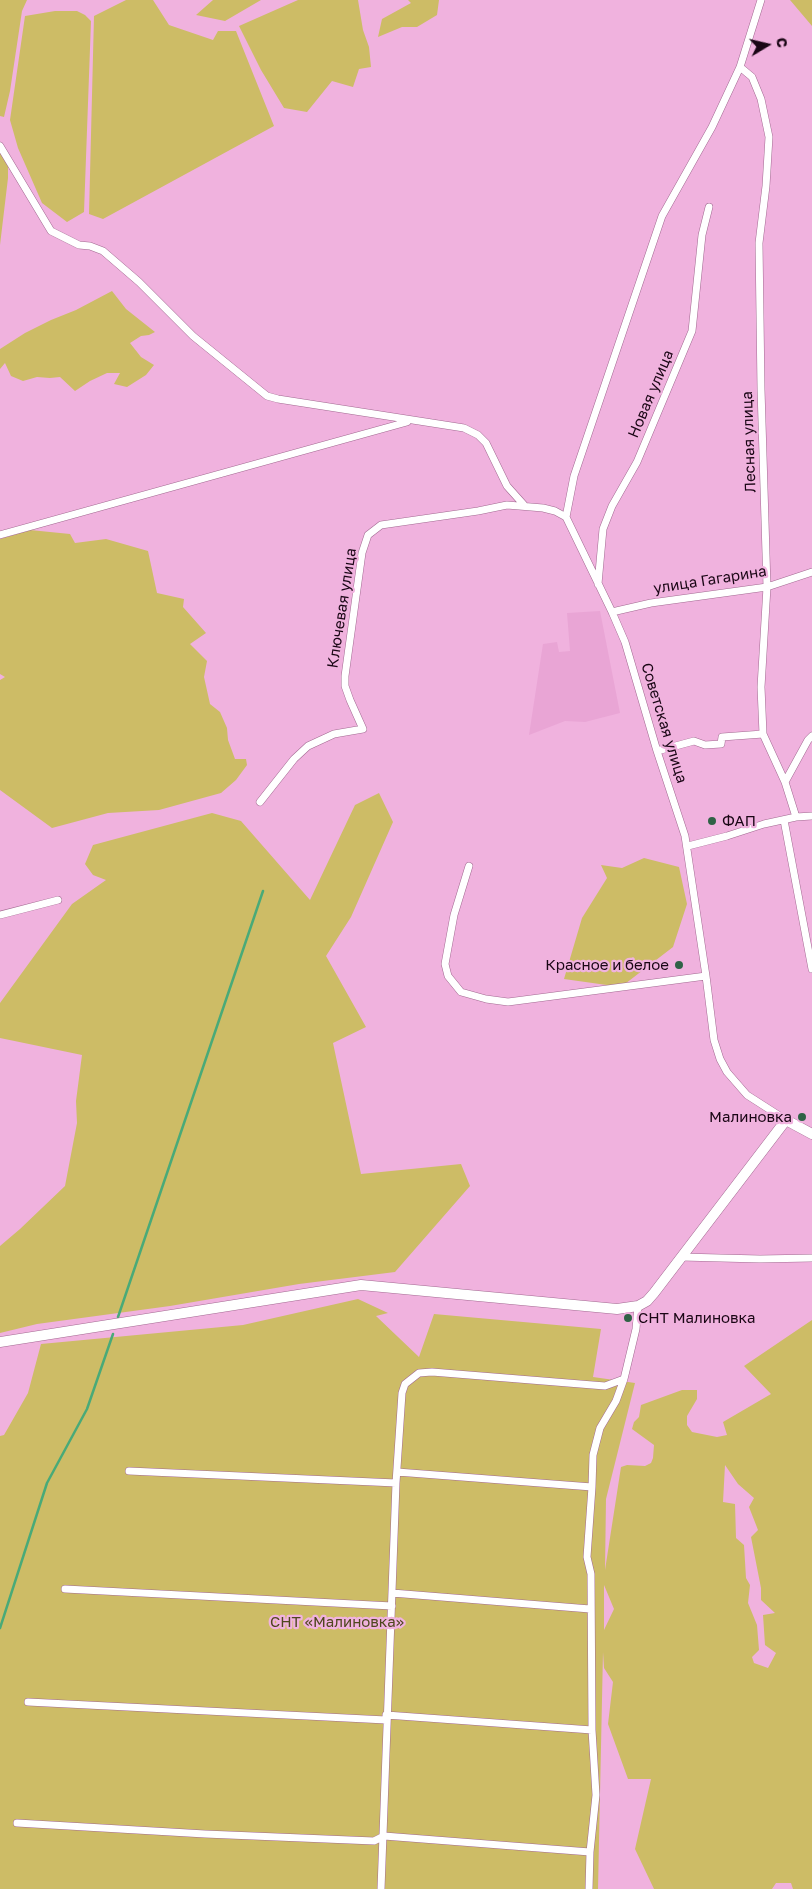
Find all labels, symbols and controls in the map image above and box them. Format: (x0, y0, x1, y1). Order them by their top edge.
north arrow (742, 20, 792, 70)
text: С (773, 36, 791, 49)
street label: Новая улица (624, 347, 678, 441)
street label: Лесная улица (738, 391, 760, 493)
street label: Ключевая улица (324, 547, 360, 669)
street label: улица Гагарина (652, 562, 768, 598)
street label: Советская улица (637, 661, 691, 785)
place label: ФАП (722, 812, 756, 830)
marker: ФАП (706, 815, 718, 827)
place label: Красное и белое (545, 956, 669, 974)
marker: Красное и белое (673, 959, 685, 971)
place label: Малиновка (709, 1108, 792, 1126)
marker: Малиновка (796, 1111, 808, 1123)
place label: СНТ Малиновка (638, 1309, 756, 1327)
marker: СНТ Малиновка (622, 1312, 634, 1324)
park label: СНТ «Малиновка» (270, 1613, 404, 1631)

